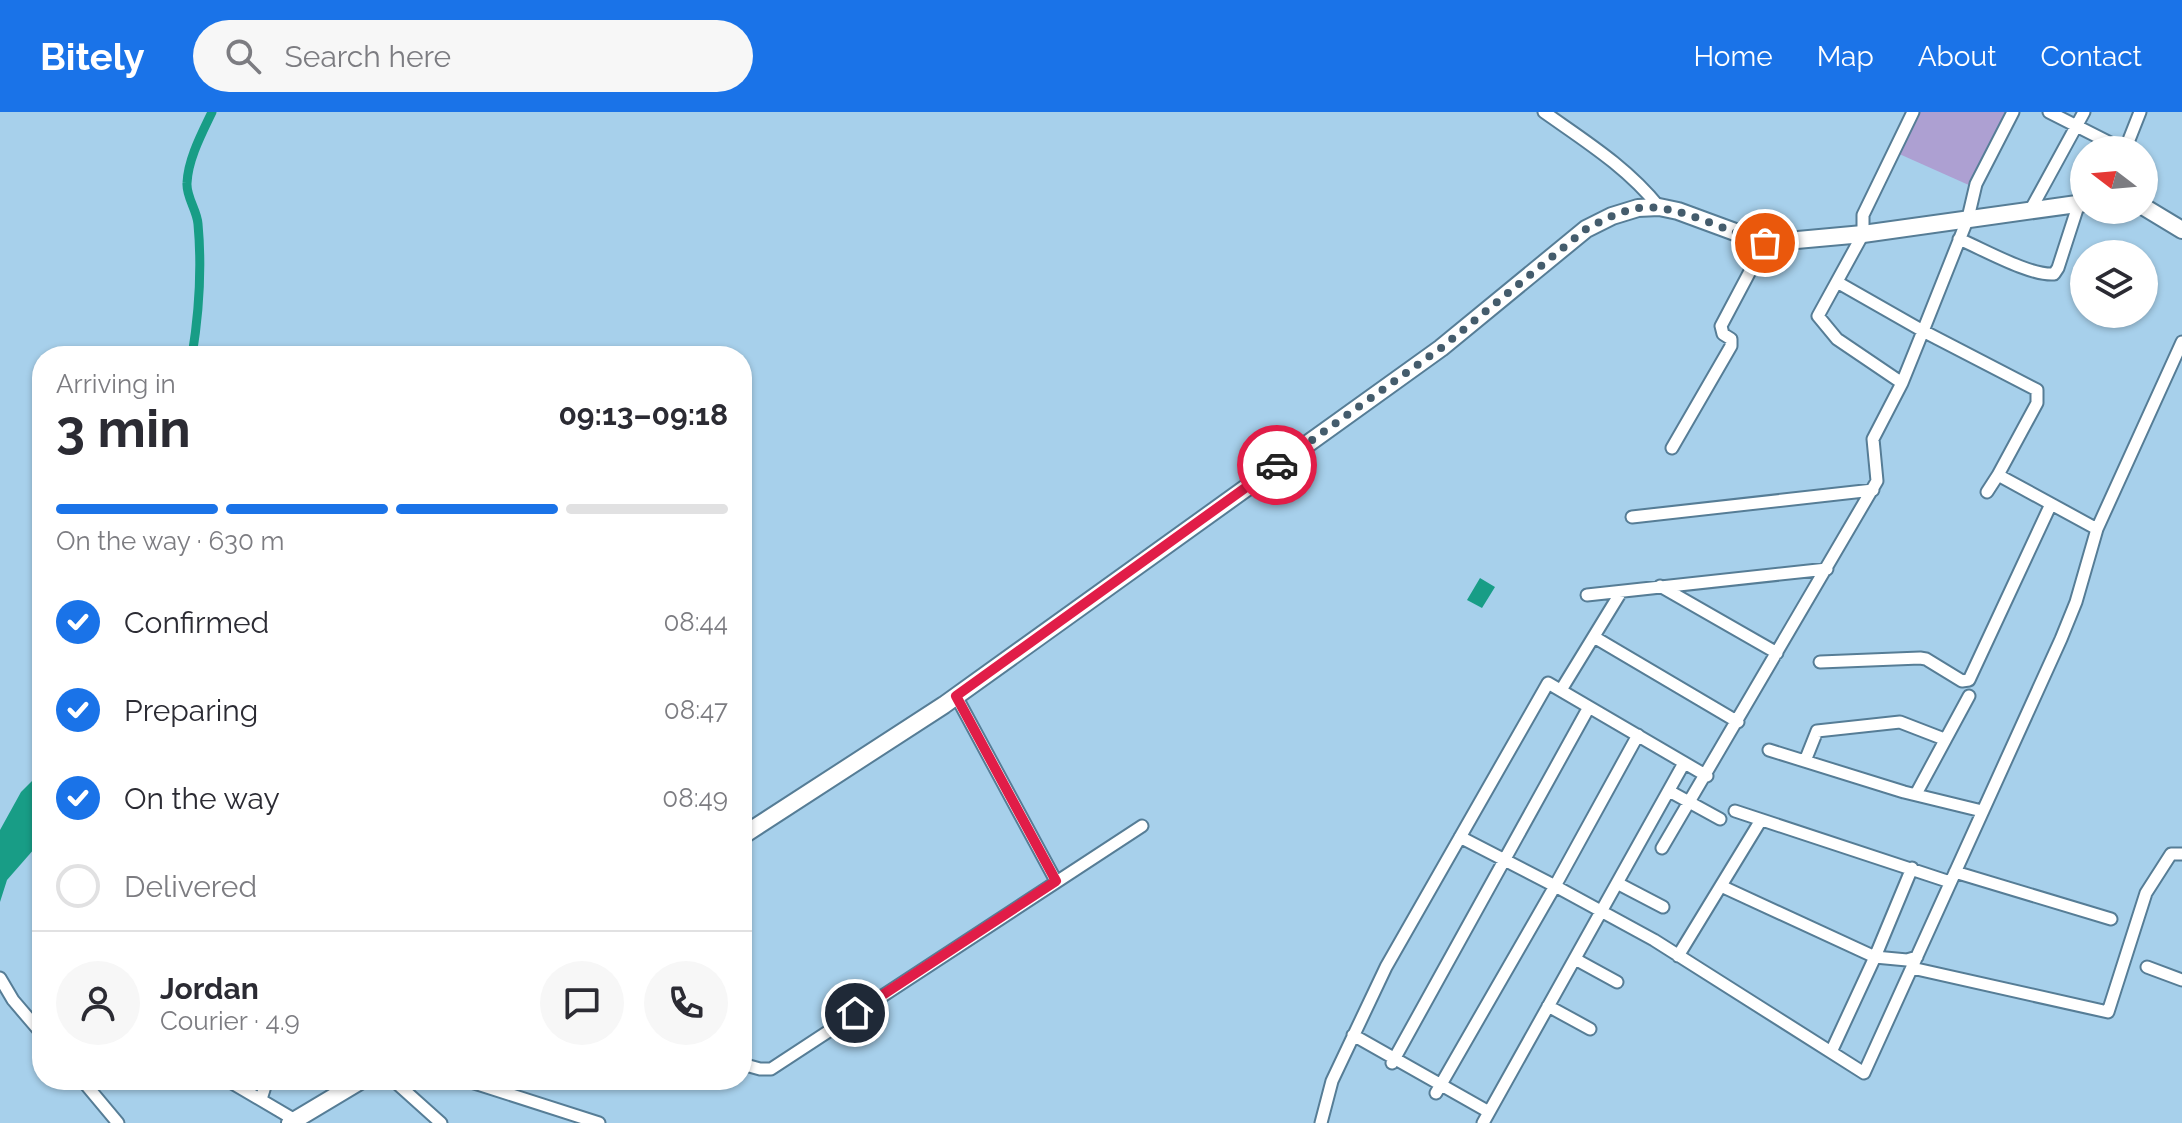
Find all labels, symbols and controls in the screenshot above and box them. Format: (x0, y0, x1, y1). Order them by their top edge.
search box (193, 20, 753, 92)
text: Bitely (40, 34, 145, 79)
icon: search (221, 34, 265, 78)
text: Search here (285, 39, 451, 74)
text: Home (1693, 40, 1773, 73)
text: Map (1817, 40, 1874, 73)
text: About (1918, 40, 1997, 73)
text: Contact (2041, 40, 2142, 73)
north arrow (2070, 136, 2158, 224)
map controls (2070, 136, 2158, 328)
pin (1731, 209, 1799, 277)
icon: bag (1743, 221, 1787, 265)
button: layers (2070, 240, 2158, 328)
text: Arriving in (56, 369, 176, 399)
text: 09:13–09:18 (558, 397, 728, 432)
text: 3 min (56, 398, 191, 459)
courier (1237, 425, 1317, 505)
icon: car (1255, 443, 1299, 487)
text: On the way · 630 m (56, 526, 284, 556)
icon: check (56, 600, 100, 644)
text: Confirmed (124, 605, 269, 640)
text: 08:44 (663, 607, 728, 637)
icon: check (56, 688, 100, 732)
text: Preparing (124, 693, 258, 728)
text: 08:47 (664, 695, 728, 725)
icon: check (56, 776, 100, 820)
text: On the way (124, 781, 280, 816)
text: 08:49 (662, 783, 728, 813)
text: Delivered (124, 869, 257, 904)
button: person (56, 961, 140, 1045)
button: chat (540, 961, 624, 1045)
button: phone (644, 961, 728, 1045)
text: Jordan (160, 971, 259, 1006)
pin (821, 979, 889, 1047)
icon: home (833, 991, 877, 1035)
text: Courier · 4.9 (160, 1006, 300, 1036)

